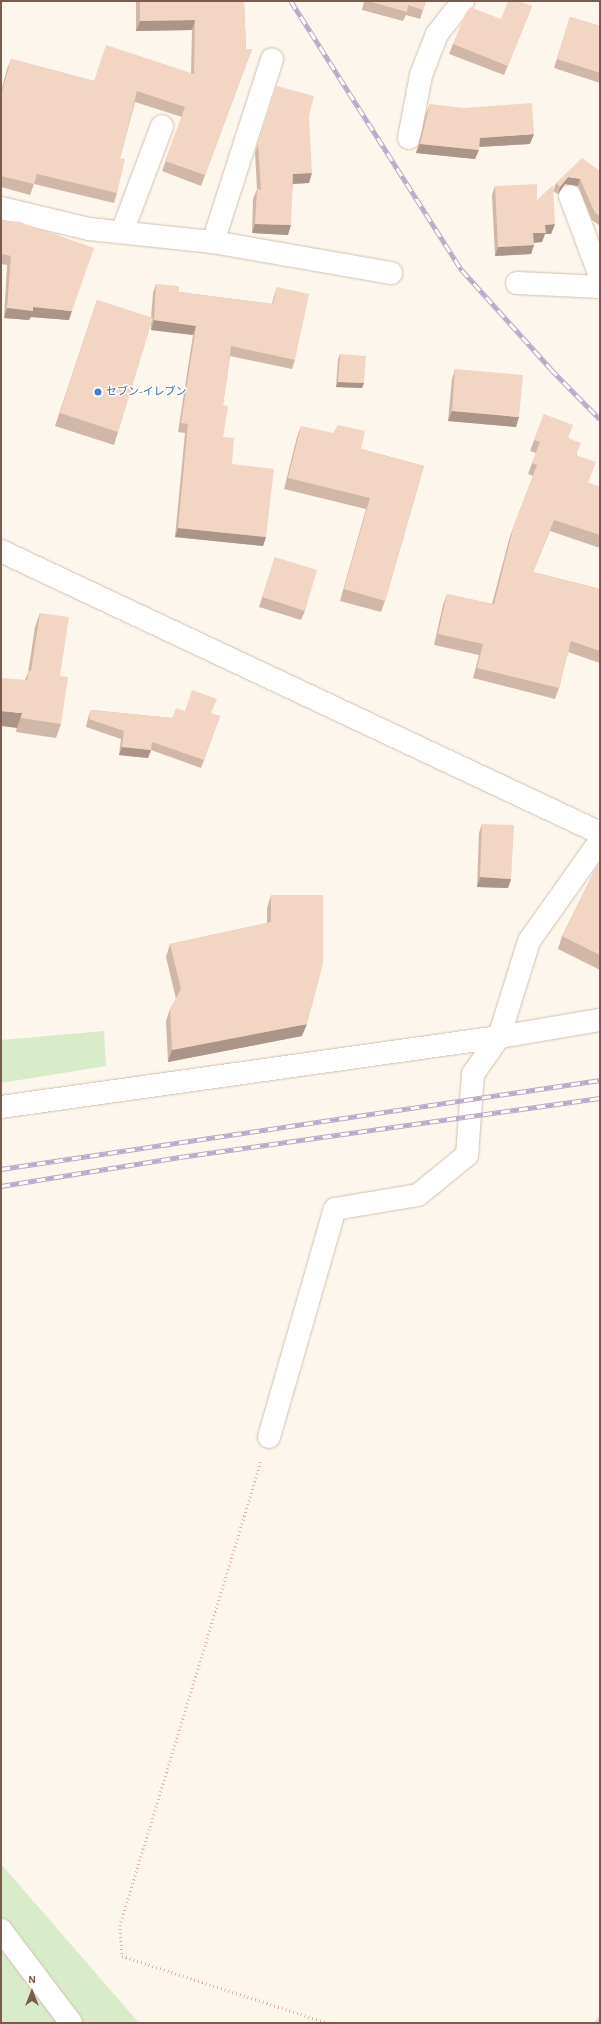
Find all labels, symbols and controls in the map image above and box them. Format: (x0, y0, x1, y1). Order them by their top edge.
place label: セブン-イレブン (106, 385, 186, 399)
marker: セブン-イレブン (93, 387, 103, 397)
north arrow (12, 1972, 52, 2012)
text: N (28, 1974, 36, 1985)

